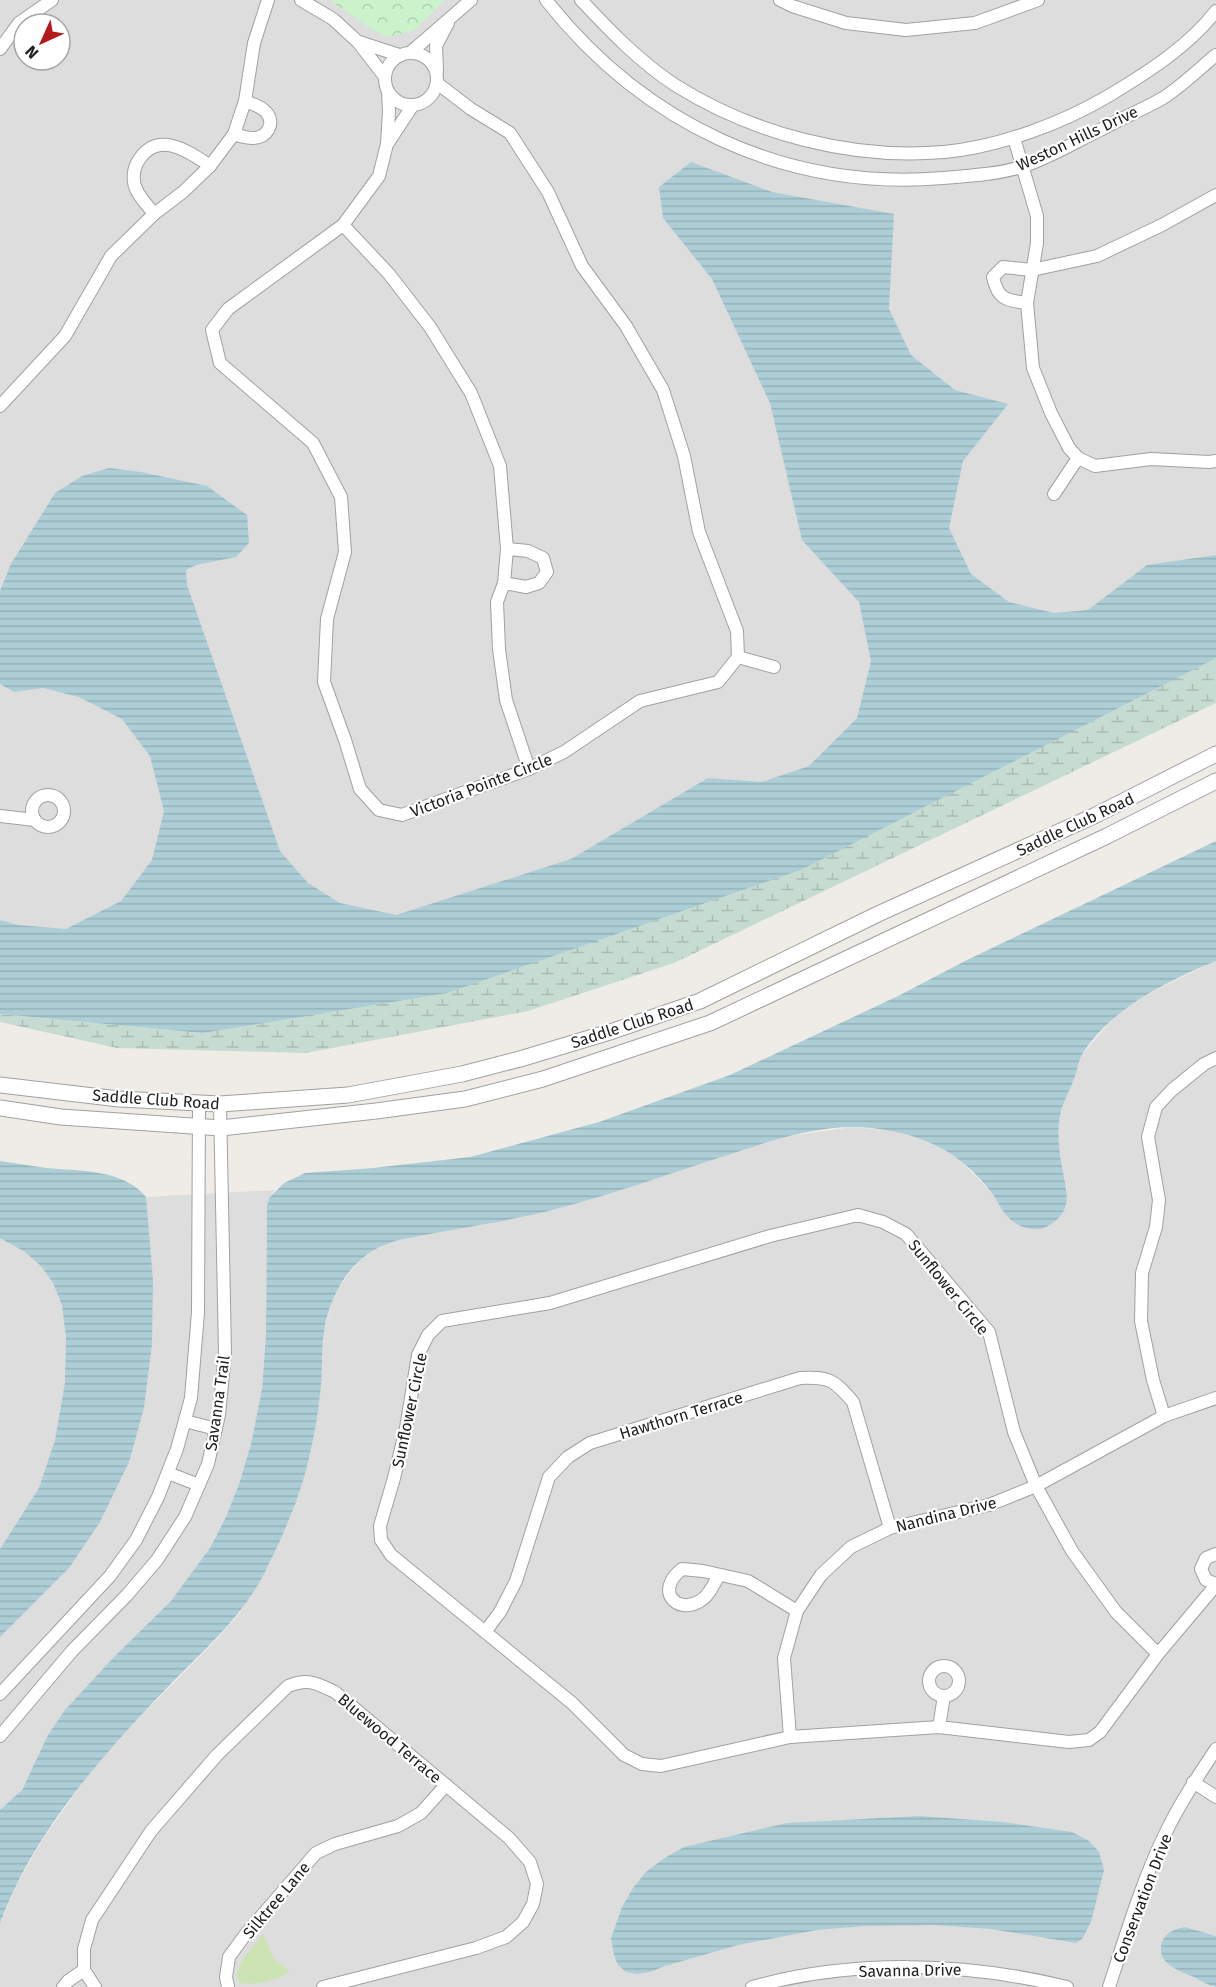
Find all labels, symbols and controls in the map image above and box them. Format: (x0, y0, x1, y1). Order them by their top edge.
north arrow (12, 12, 72, 72)
text: N (21, 42, 42, 63)
street label: Weston Hills Drive (1013, 102, 1141, 175)
street label: Victoria Pointe Circle (408, 750, 555, 821)
street label: Saddle Club Road (1013, 789, 1137, 860)
street label: Saddle Club Road (569, 995, 696, 1052)
street label: Saddle Club Road (92, 1086, 220, 1113)
street label: Sunflower Circle (904, 1236, 993, 1339)
street label: Sunflower Circle (388, 1351, 431, 1469)
street label: Savanna Trail (201, 1354, 234, 1452)
street label: Hawthorn Terrace (617, 1388, 745, 1443)
street label: Nandina Drive (894, 1493, 998, 1536)
street label: Bluewood Terrace (334, 1690, 445, 1787)
street label: Conservation Drive (1109, 1831, 1176, 1965)
street label: Silktree Lane (239, 1858, 314, 1942)
street label: Savanna Drive (858, 1960, 962, 1981)

